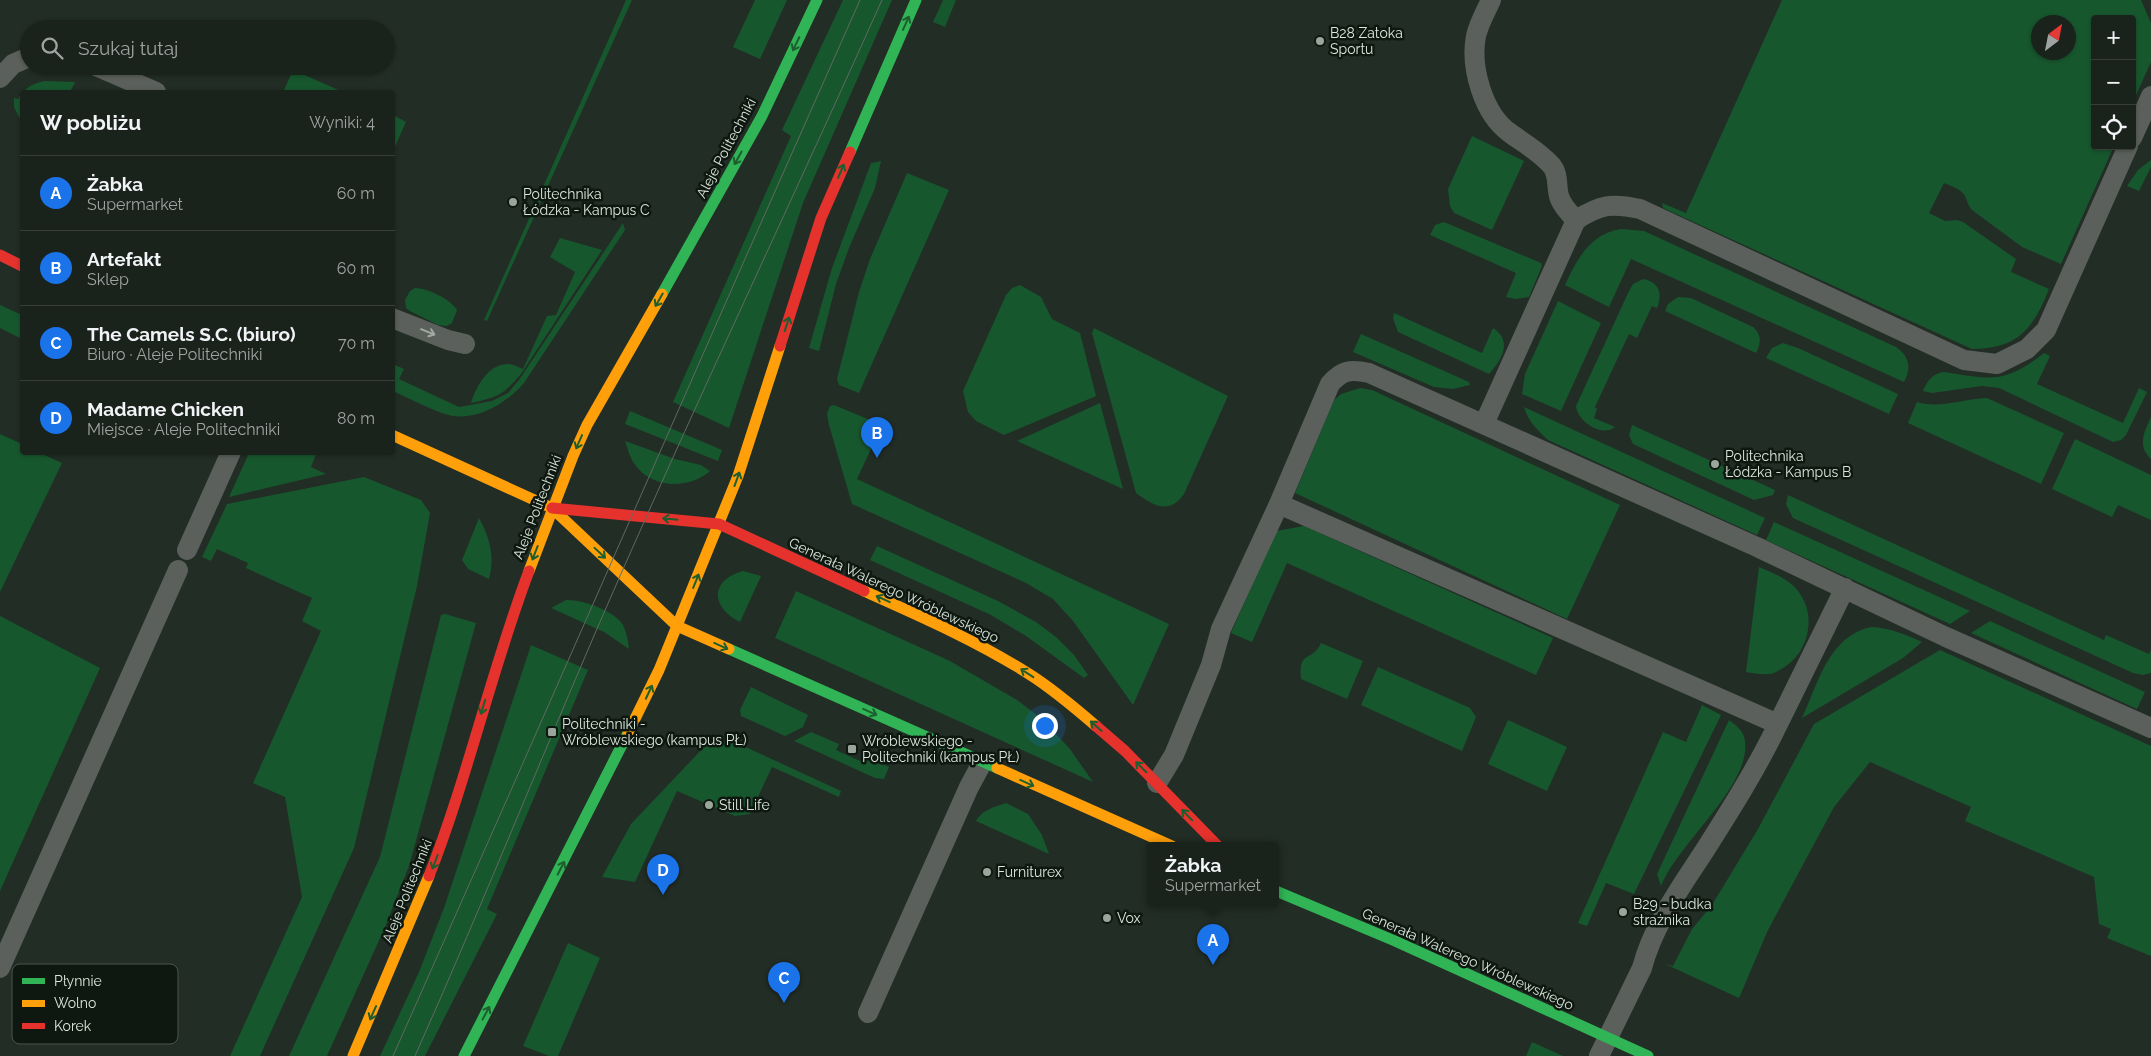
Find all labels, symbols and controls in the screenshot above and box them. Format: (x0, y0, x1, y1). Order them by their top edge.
north arrow (2031, 15, 2076, 60)
map controls (2091, 15, 2136, 150)
button: + (2091, 15, 2136, 60)
one-way arrow (902, 16, 912, 31)
search box (20, 20, 395, 75)
place label: B28 Zatoka Sportu (1330, 25, 1403, 57)
icon: search (38, 34, 66, 62)
marker: B28 Zatoka Sportu (1314, 35, 1326, 47)
one-way arrow (791, 36, 800, 51)
text: Szukaj tutaj (78, 37, 178, 59)
button: − (2091, 60, 2136, 105)
street label: Aleje Politechniki (693, 95, 759, 201)
button: locate (2091, 105, 2136, 150)
text: W pobliżu (40, 110, 141, 135)
text: Wyniki: 4 (309, 113, 375, 132)
one-way arrow (733, 151, 743, 165)
one-way arrow (836, 164, 846, 179)
text: Żabka (87, 173, 143, 195)
text: A (51, 184, 61, 203)
text: 60 m (337, 184, 375, 203)
place label: Politechnika Łódzka - Kampus C (523, 186, 650, 218)
text: Supermarket (87, 195, 183, 214)
marker: Politechnika Łódzka - Kampus C (507, 196, 519, 208)
text: Artefakt (87, 248, 161, 270)
text: B (51, 259, 61, 278)
text: 60 m (337, 259, 375, 278)
text: Sklep (87, 270, 129, 289)
one-way arrow (654, 293, 664, 308)
one-way arrow (782, 317, 792, 333)
text: The Camels S.C. (biuro) (87, 323, 296, 345)
one-way arrow (420, 328, 435, 338)
text: C (51, 334, 61, 353)
text: 70 m (338, 334, 375, 353)
text: Biuro · Aleje Politechniki (87, 345, 263, 364)
text: Madame Chicken (87, 398, 244, 420)
text: D (50, 409, 62, 428)
text: 80 m (337, 409, 375, 428)
pin: B (861, 417, 893, 458)
text: Miejsce · Aleje Politechniki (87, 420, 280, 439)
one-way arrow (574, 434, 584, 449)
place label: Politechnika Łódzka - Kampus B (1725, 448, 1851, 480)
street label: Aleje Politechniki (510, 453, 564, 561)
marker: Politechnika Łódzka - Kampus B (1709, 458, 1721, 470)
one-way arrow (733, 472, 742, 487)
one-way arrow (663, 514, 679, 524)
street label: Generała Walerego Wróblewskiego (787, 534, 1001, 646)
one-way arrow (530, 545, 539, 561)
one-way arrow (594, 547, 607, 559)
one-way arrow (691, 574, 701, 589)
one-way arrow (876, 594, 891, 604)
one-way arrow (713, 642, 728, 651)
one-way arrow (1021, 667, 1035, 677)
one-way arrow (645, 685, 654, 700)
one-way arrow (478, 699, 488, 715)
one-way arrow (862, 708, 877, 718)
your location (1032, 713, 1058, 739)
place label: Politechniki - Wróblewskiego (kampus PŁ) (562, 716, 747, 748)
one-way arrow (1090, 721, 1103, 732)
marker: Politechniki - Wróblewskiego (kampus PŁ) (546, 726, 558, 738)
place label: Wróblewskiego - Politechniki (kampus PŁ) (862, 733, 1020, 765)
marker: Wróblewskiego - Politechniki (kampus PŁ) (846, 743, 858, 755)
one-way arrow (1135, 761, 1147, 774)
one-way arrow (1019, 778, 1034, 788)
place label: Still Life (719, 797, 770, 813)
marker: Still Life (703, 799, 715, 811)
one-way arrow (1181, 809, 1194, 821)
street label: Aleje Politechniki (379, 837, 435, 945)
popup (1147, 842, 1279, 907)
one-way arrow (429, 854, 439, 869)
pin: D (647, 854, 679, 895)
text: Żabka (1165, 854, 1221, 876)
one-way arrow (557, 861, 566, 876)
place label: Furniturex (997, 864, 1062, 880)
marker: Furniturex (981, 866, 993, 878)
text: Supermarket (1165, 876, 1261, 895)
place label: B29 - budka strażnika (1633, 896, 1712, 928)
street label: Generała Walerego Wróblewskiego (1360, 905, 1576, 1013)
marker: B29 - budka strażnika (1617, 906, 1629, 918)
place label: Vox (1117, 910, 1141, 926)
marker: Vox (1101, 912, 1113, 924)
pin: A (1197, 924, 1229, 965)
pin: C (768, 962, 800, 1003)
legend (12, 964, 178, 1044)
text: Płynnie (54, 973, 102, 989)
text: Wolno (54, 995, 96, 1011)
one-way arrow (367, 1005, 377, 1020)
one-way arrow (481, 1005, 491, 1020)
text: Korek (54, 1018, 92, 1034)

